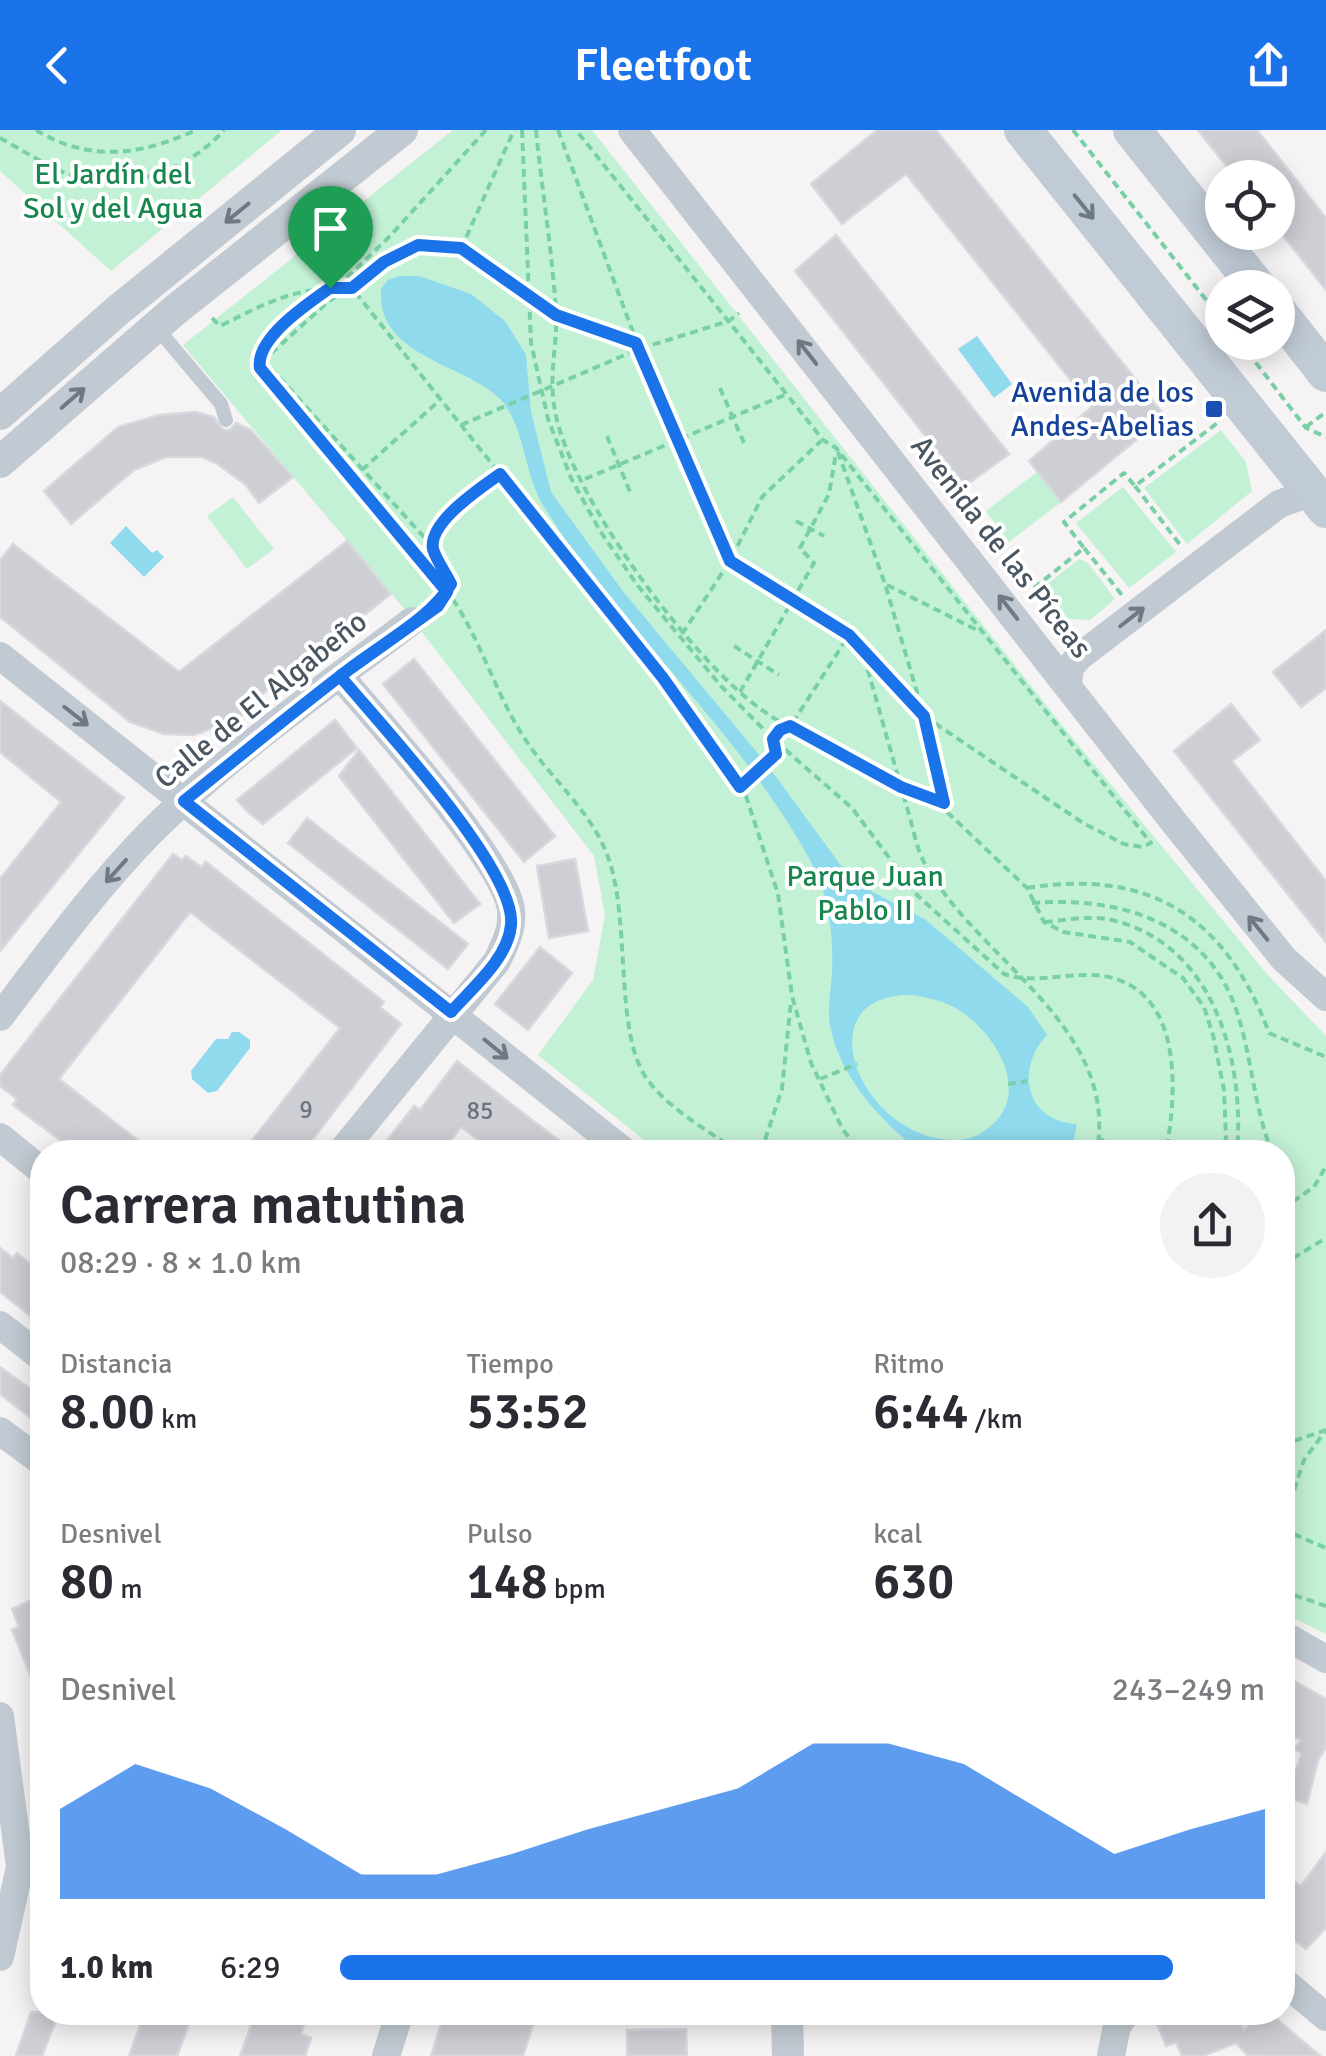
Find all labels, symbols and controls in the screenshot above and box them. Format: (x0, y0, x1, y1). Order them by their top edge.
icon: back (30, 38, 85, 93)
text: Fleetfoot (574, 38, 752, 93)
icon: share (1241, 38, 1296, 93)
park label: El Jardín del Sol y del Agua (23, 156, 203, 227)
map controls (1205, 160, 1295, 360)
button: locate (1205, 160, 1295, 250)
pin (288, 186, 373, 289)
one-way arrow (1073, 193, 1095, 219)
icon: arrive (303, 201, 358, 256)
one-way arrow (224, 202, 250, 224)
button: layers (1205, 270, 1295, 360)
one-way arrow (797, 339, 818, 366)
place label: Avenida de los Andes-Abelias (1010, 374, 1194, 445)
one-way arrow (60, 386, 85, 409)
marker: Avenida de los Andes-Abelias (1203, 398, 1225, 420)
street label: Avenida de las Píceas (903, 428, 1099, 666)
one-way arrow (997, 595, 1019, 621)
street label: Calle de El Algabeño (147, 603, 375, 797)
one-way arrow (1119, 606, 1145, 628)
one-way arrow (63, 705, 89, 727)
one-way arrow (105, 858, 128, 883)
park label: Parque Juan Pablo II (786, 858, 944, 929)
one-way arrow (1247, 915, 1269, 941)
one-way arrow (482, 1038, 508, 1060)
house number: 9 (299, 1094, 313, 1125)
house number: 85 (466, 1095, 494, 1126)
text: Carrera matutina (60, 1171, 466, 1239)
button: share (1160, 1173, 1265, 1278)
text: 08:29 · 8 × 1.0 km (60, 1243, 302, 1282)
text: Distancia (60, 1347, 173, 1381)
text: Tiempo (467, 1347, 554, 1381)
text: Ritmo (873, 1347, 944, 1381)
text: 8.00 (60, 1381, 155, 1443)
text: 53:52 (467, 1381, 589, 1443)
text: 6:44 (873, 1381, 968, 1443)
text: km (155, 1402, 197, 1436)
text: /km (968, 1402, 1023, 1436)
text: Desnivel (60, 1517, 162, 1551)
text: Pulso (467, 1517, 533, 1551)
text: kcal (873, 1517, 922, 1551)
text: 80 (60, 1551, 114, 1613)
text: 148 (467, 1551, 548, 1613)
text: 630 (873, 1551, 954, 1613)
text: m (114, 1572, 143, 1606)
text: bpm (548, 1572, 606, 1606)
text: Desnivel (60, 1670, 176, 1709)
text: 243–249 m (1112, 1670, 1265, 1709)
text: 1.0 km (60, 1948, 153, 1987)
text: 6:29 (220, 1948, 280, 1987)

